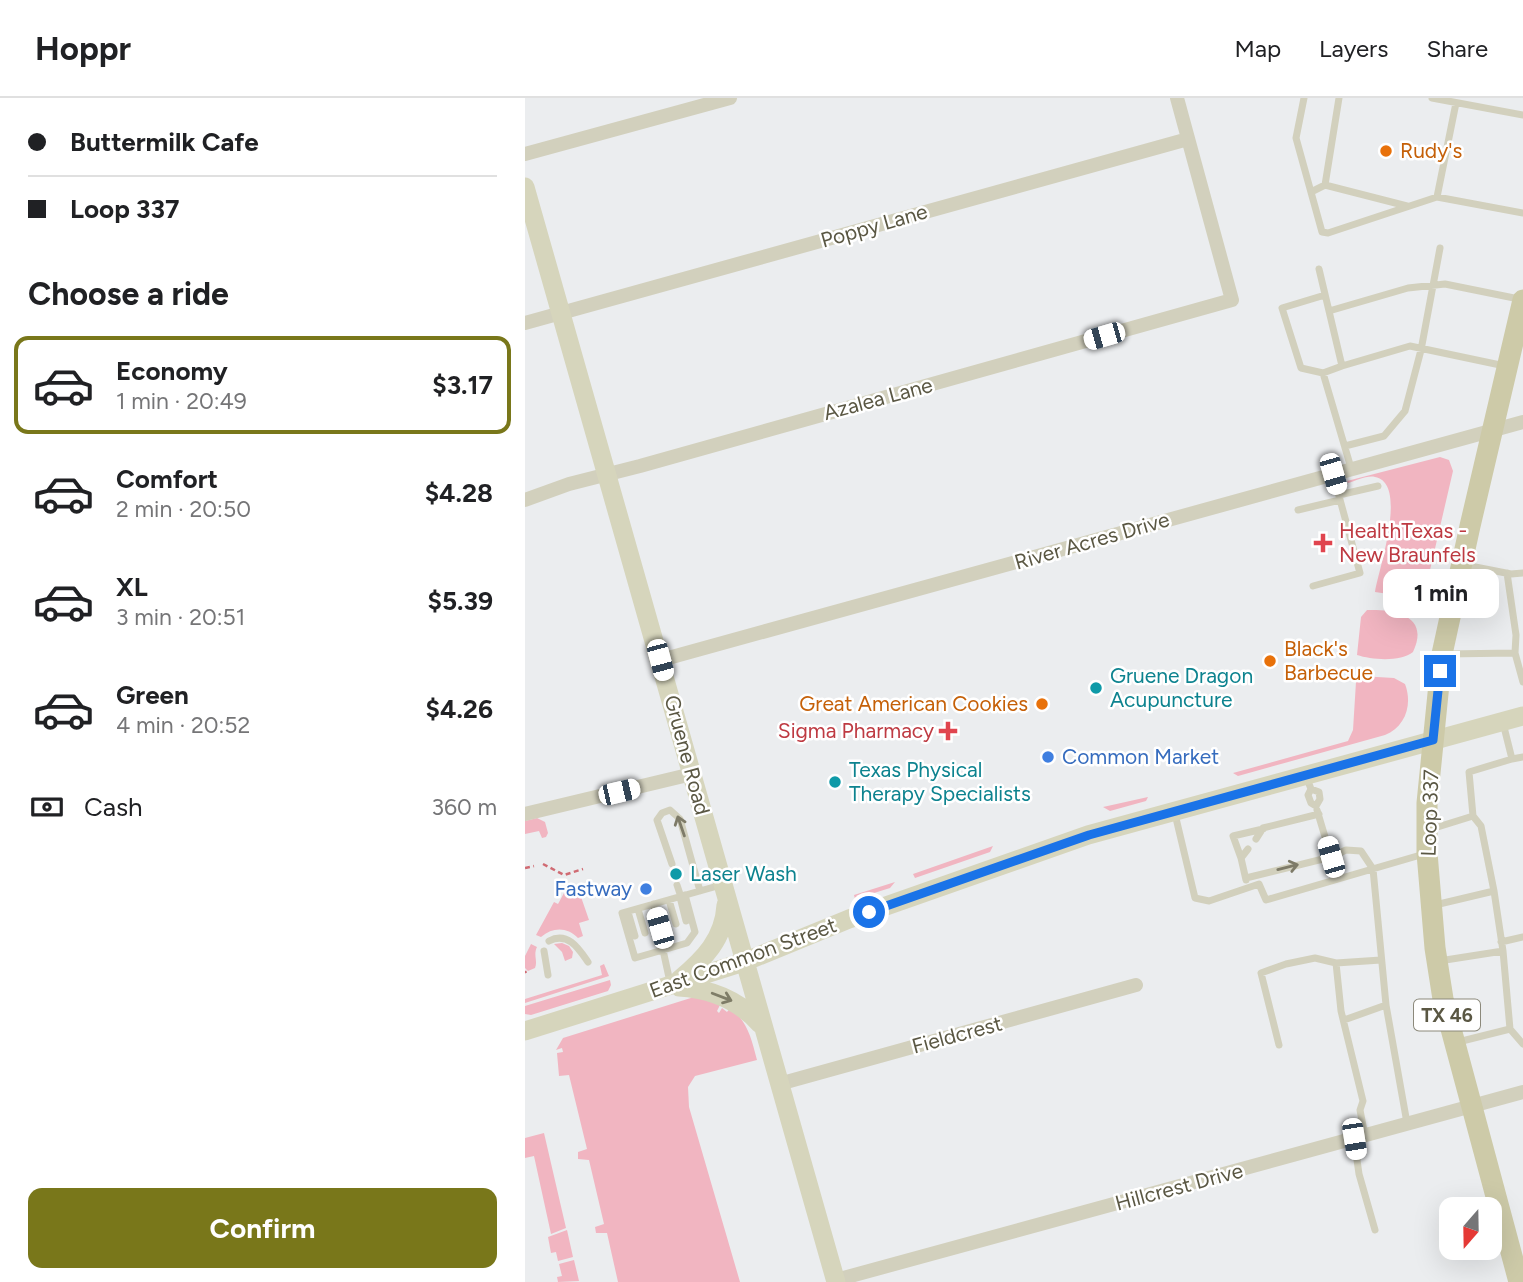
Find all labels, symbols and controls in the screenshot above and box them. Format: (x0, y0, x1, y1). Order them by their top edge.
text: Hoppr (35, 29, 131, 68)
text: Map (1234, 34, 1281, 63)
text: Layers (1319, 34, 1388, 63)
text: Share (1426, 34, 1488, 63)
text: Buttermilk Cafe (70, 126, 259, 158)
place label: Rudy's (1400, 138, 1462, 163)
marker: Rudy's (1378, 143, 1394, 159)
text: Loop 337 (70, 193, 179, 225)
street label: Poppy Lane (818, 198, 930, 253)
text: Choose a ride (28, 275, 229, 313)
car (1081, 320, 1128, 352)
icon: car (32, 354, 95, 417)
text: Economy (116, 355, 228, 387)
text: $3.17 (432, 369, 493, 401)
street label: Azalea Lane (821, 372, 935, 425)
text: 1 min · 20:49 (116, 387, 247, 415)
car (1318, 451, 1349, 497)
icon: car (32, 462, 95, 525)
text: Comfort (116, 463, 218, 495)
text: $4.28 (425, 477, 493, 509)
text: 2 min · 20:50 (116, 495, 251, 523)
street label: River Acres Drive (1012, 506, 1172, 575)
place label: HealthTexas - New Braunfels (1339, 518, 1476, 567)
marker: HealthTexas - New Braunfels (1313, 533, 1333, 553)
icon: car (32, 570, 95, 633)
callout: 1 min (1382, 570, 1498, 618)
text: XL (116, 571, 148, 603)
text: 1 min (1414, 579, 1468, 607)
text: $5.39 (428, 585, 493, 617)
text: 3 min · 20:51 (116, 603, 245, 631)
place label: Black's Barbecue (1284, 636, 1373, 685)
car (645, 637, 676, 683)
marker: Black's Barbecue (1262, 653, 1278, 669)
route end (1424, 655, 1456, 687)
place label: Gruene Dragon Acupuncture (1110, 663, 1253, 712)
icon: car (32, 678, 95, 741)
text: Green (116, 679, 189, 711)
marker: Gruene Dragon Acupuncture (1088, 680, 1104, 696)
place label: Great American Cookies (799, 691, 1028, 716)
street label: Gruene Road (659, 692, 715, 817)
text: $4.26 (426, 693, 493, 725)
marker: Great American Cookies (1034, 696, 1050, 712)
text: 4 min · 20:52 (116, 711, 250, 739)
place label: Sigma Pharmacy (778, 718, 934, 743)
marker: Sigma Pharmacy (940, 723, 956, 739)
place label: Common Market (1062, 744, 1219, 769)
marker: Common Market (1040, 749, 1056, 765)
place label: Texas Physical Therapy Specialists (849, 757, 1031, 806)
street label: Loop 337 (1415, 769, 1444, 857)
marker: Texas Physical Therapy Specialists (827, 774, 843, 790)
car (597, 777, 642, 807)
icon: cash (28, 788, 66, 826)
text: Cash (84, 791, 143, 823)
text: 360 m (431, 793, 497, 821)
one-way arrow (674, 815, 686, 837)
car (1316, 834, 1347, 880)
one-way arrow (1276, 860, 1299, 873)
place label: Laser Wash (690, 861, 797, 886)
marker: Laser Wash (668, 866, 684, 882)
place label: Fastway (554, 876, 632, 901)
marker: Fastway (638, 881, 654, 897)
route start (853, 896, 885, 928)
car (645, 905, 676, 951)
street label: East Common Street (646, 912, 840, 1003)
one-way arrow (710, 991, 732, 1004)
road number: TX 46 (1414, 1000, 1480, 1030)
street label: Fieldcrest (909, 1010, 1005, 1059)
car (1341, 1117, 1368, 1161)
street label: Hillcrest Drive (1112, 1157, 1246, 1216)
button: Confirm (28, 1188, 497, 1268)
north arrow (1439, 1197, 1501, 1260)
map controls (1439, 1197, 1502, 1260)

